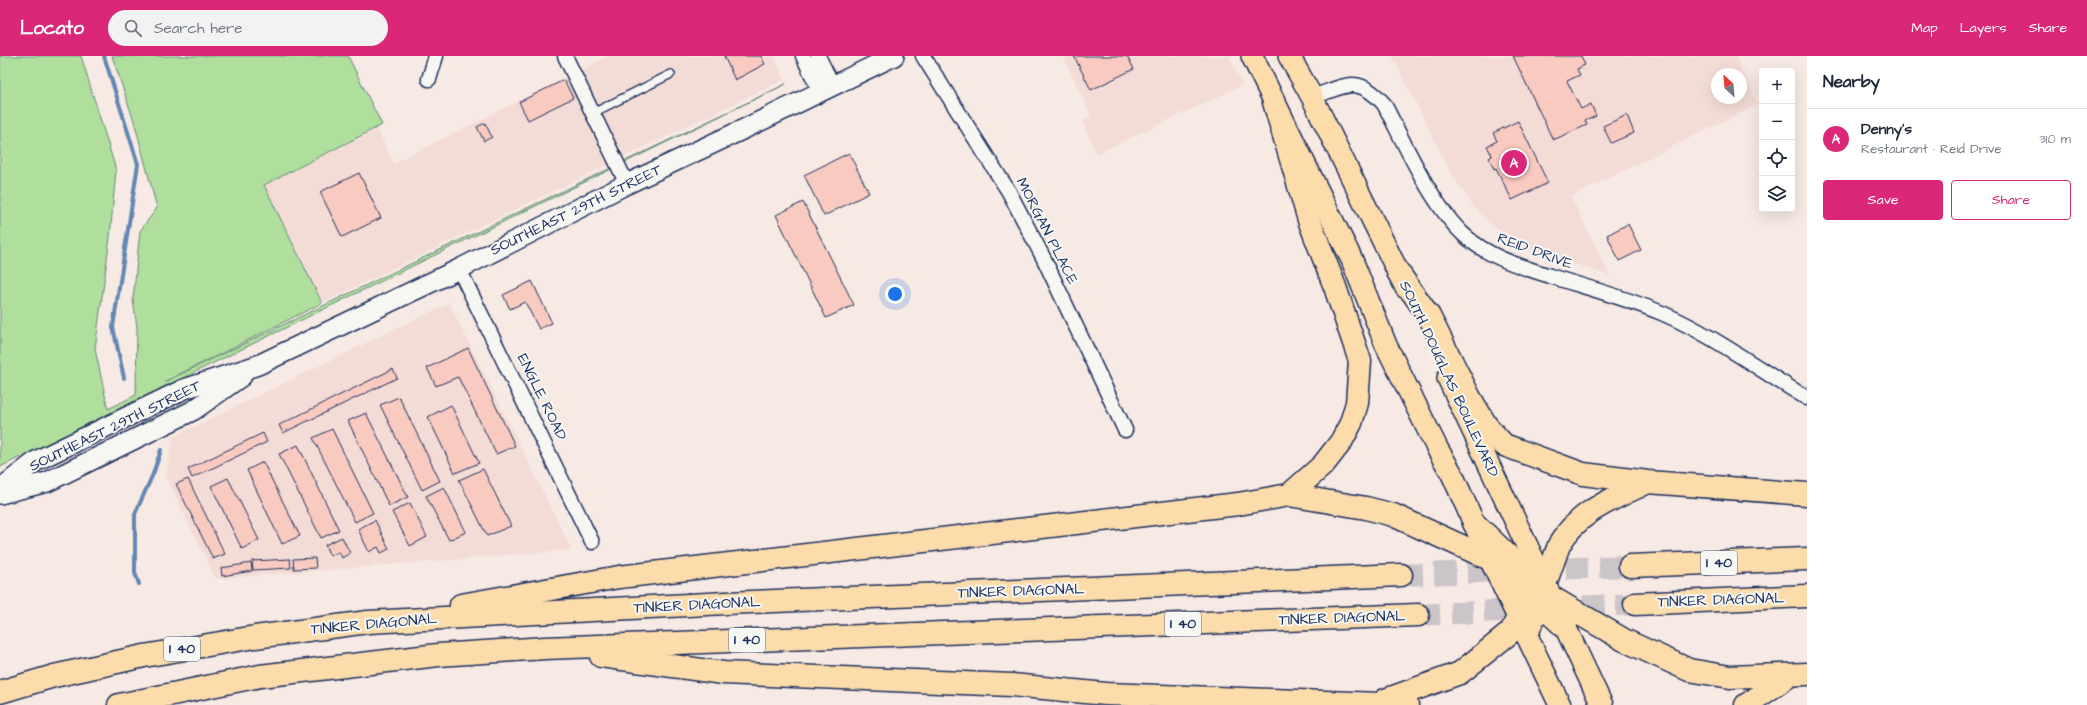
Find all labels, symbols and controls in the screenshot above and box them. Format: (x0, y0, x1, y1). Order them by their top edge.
search box (108, 10, 388, 46)
text: Locato (20, 15, 84, 42)
icon: search (122, 17, 144, 39)
text: Search here (154, 18, 242, 39)
text: Map (1911, 18, 1938, 38)
text: Layers (1960, 18, 2007, 38)
text: Share (2029, 18, 2067, 38)
north arrow (1711, 68, 1747, 104)
map controls (1759, 68, 1795, 212)
button: + (1759, 68, 1795, 104)
text: Nearby (1823, 70, 1880, 94)
button: − (1759, 104, 1795, 140)
text: Denny's (1861, 119, 1912, 140)
text: A (1832, 130, 1840, 148)
text: 310 m (2039, 130, 2071, 148)
button: locate (1759, 140, 1795, 176)
text: Restaurant · Reid Drive (1861, 140, 2002, 158)
pin: A (1501, 148, 1527, 178)
street label: SOUTHEAST 29TH STREET (487, 159, 666, 261)
street label: MORGAN PLACE (1011, 174, 1083, 288)
button: layers (1759, 176, 1795, 212)
button: Save (1823, 180, 1943, 220)
button: Share (1951, 180, 2071, 220)
street label: REID DRIVE (1495, 228, 1576, 274)
street label: SOUTH DOUGLAS BOULEVARD (1394, 277, 1504, 481)
your location (885, 284, 905, 304)
street label: ENGLE ROAD (512, 350, 572, 444)
street label: SOUTHEAST 29TH STREET (26, 375, 205, 477)
road number: I 40 (1701, 551, 1737, 575)
street label: TINKER DIAGONAL (957, 578, 1085, 604)
street label: TINKER DIAGONAL (1657, 587, 1785, 613)
street label: TINKER DIAGONAL (633, 591, 762, 619)
street label: TINKER DIAGONAL (1278, 605, 1406, 631)
street label: TINKER DIAGONAL (310, 608, 439, 640)
road number: I 40 (1165, 612, 1201, 636)
road number: I 40 (729, 628, 765, 652)
road number: I 40 (164, 637, 200, 661)

